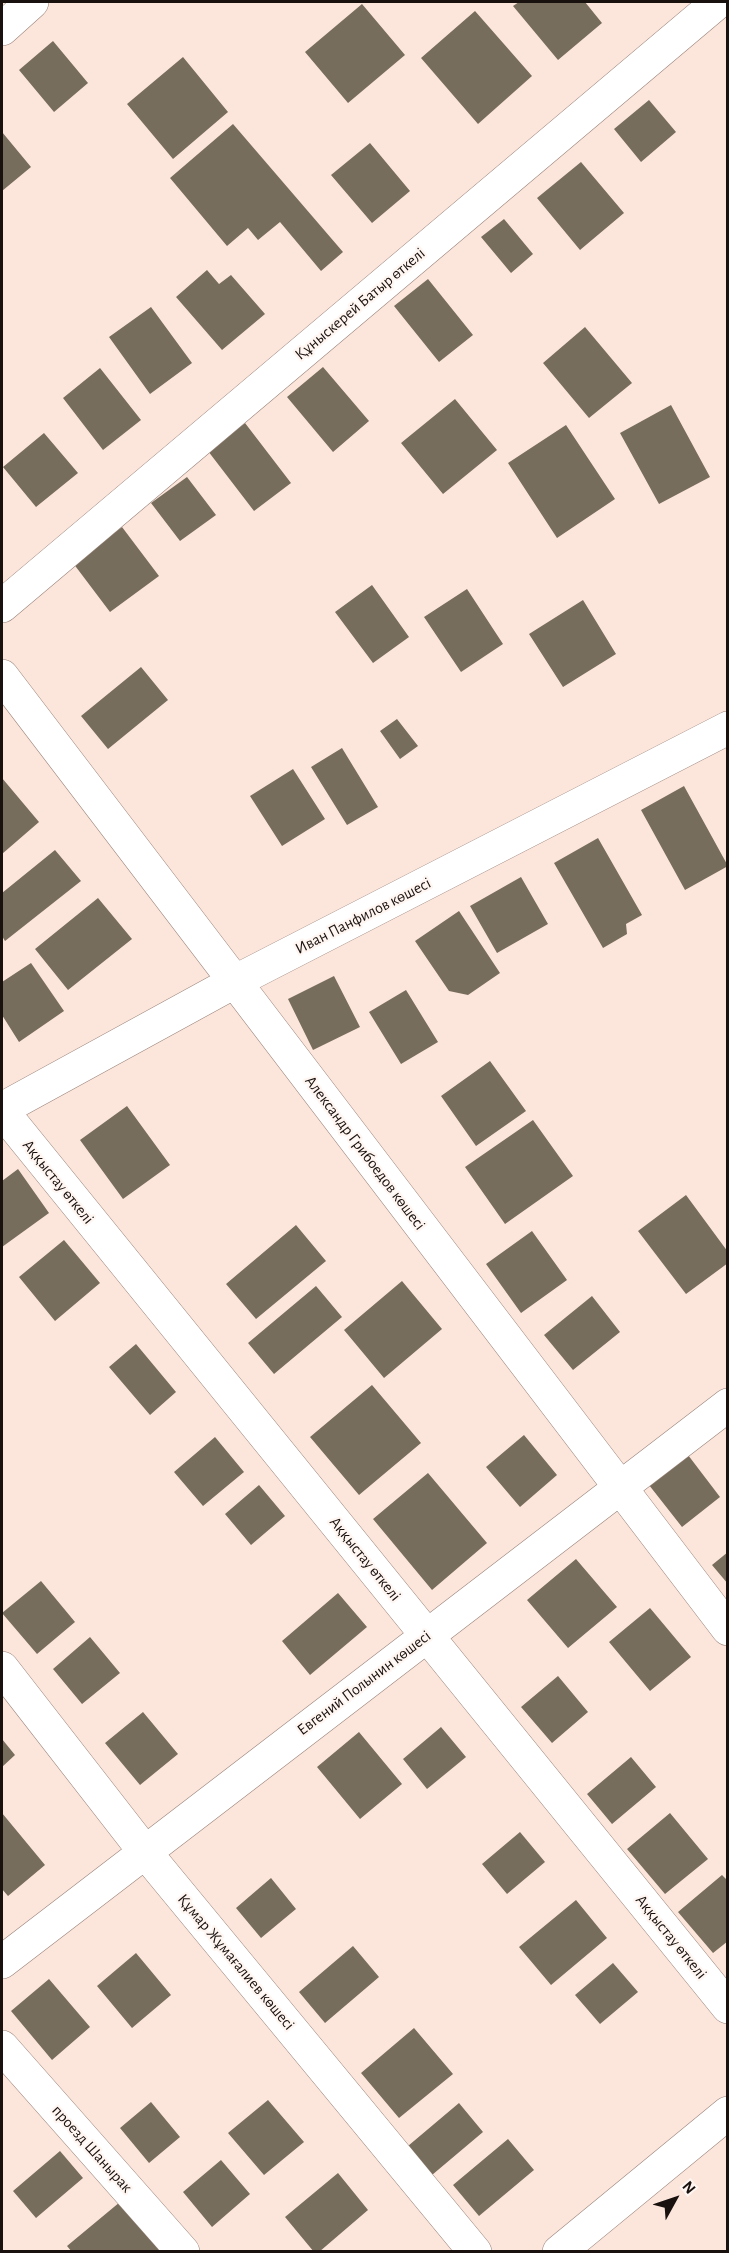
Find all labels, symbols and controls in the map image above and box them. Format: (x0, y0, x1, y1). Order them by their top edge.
street label: Құныскерей Батыр өткелі (291, 244, 429, 364)
street label: Иван Панфилов көшесі (292, 873, 434, 959)
street label: Александр Грибоедов көшесі (301, 1072, 429, 1234)
street label: Аққыстау өткелі (18, 1136, 98, 1228)
street label: Аққыстау өткелі (325, 1513, 405, 1605)
street label: Евгений Полынин көшесі (293, 1626, 435, 1740)
street label: Құмар Жұмағалиев көшесі (173, 1890, 299, 2034)
street label: Аққыстау өткелі (631, 1891, 711, 1983)
street label: проезд Шанырак (48, 2101, 136, 2197)
north arrow (645, 2169, 705, 2229)
text: N (679, 2178, 698, 2197)

